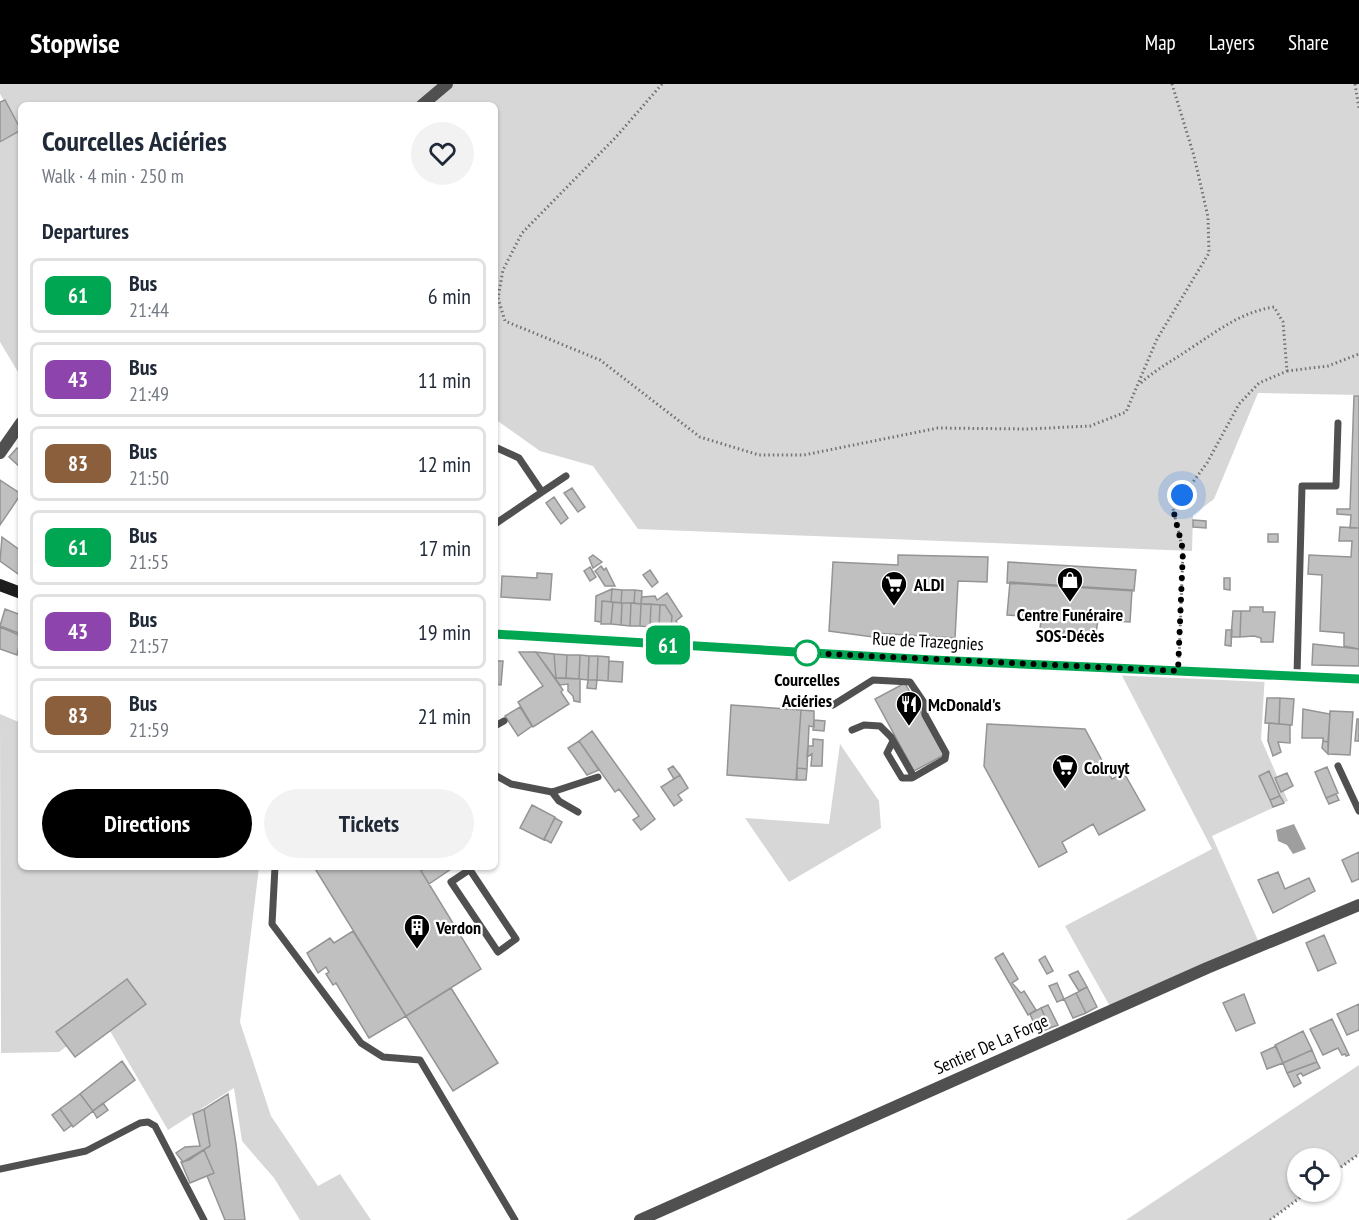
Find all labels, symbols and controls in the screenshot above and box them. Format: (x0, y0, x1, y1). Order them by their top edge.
text: Stopwise (30, 24, 120, 61)
text: Map (1145, 29, 1176, 56)
text: Layers (1209, 29, 1255, 56)
text: Share (1288, 29, 1329, 56)
text: Courcelles Aciéries (42, 122, 227, 159)
button: heart (411, 122, 474, 185)
text: Walk · 4 min · 250 m (42, 163, 184, 189)
text: Departures (42, 217, 129, 245)
text: Bus (129, 269, 157, 297)
text: 61 (68, 282, 88, 309)
text: 6 min (428, 282, 471, 310)
text: 21:44 (129, 297, 169, 323)
text: Bus (129, 353, 157, 381)
text: 43 (68, 366, 88, 393)
text: 11 min (418, 366, 471, 394)
text: 21:49 (129, 381, 169, 407)
text: Bus (129, 437, 157, 465)
text: 83 (68, 450, 88, 477)
text: 12 min (418, 450, 471, 478)
text: 21:50 (129, 465, 169, 491)
your location (1167, 480, 1197, 510)
text: Bus (129, 521, 157, 549)
text: 61 (68, 534, 88, 561)
text: 17 min (419, 534, 471, 562)
text: 21:55 (129, 549, 169, 575)
shop icon: Centre Funéraire SOS-Décès (1055, 565, 1085, 603)
supermarket icon: ALDI (879, 569, 909, 607)
place label: ALDI (913, 573, 945, 596)
place label: Centre Funéraire SOS-Décès (1017, 603, 1124, 647)
text: Bus (129, 605, 157, 633)
text: 43 (68, 618, 88, 645)
text: 19 min (418, 618, 471, 646)
line badge: 61 (641, 626, 695, 664)
street label: Rue de Trazegnies (872, 627, 984, 655)
text: 61 (658, 632, 678, 659)
text: 21:57 (129, 633, 169, 659)
marker: Courcelles Aciéries (794, 640, 820, 666)
place label: Courcelles Aciéries (774, 668, 840, 712)
text: Bus (129, 689, 157, 717)
restaurant icon: McDonald's (894, 689, 924, 727)
place label: McDonald's (928, 693, 1001, 716)
text: 83 (68, 702, 88, 729)
text: 21 min (418, 702, 471, 730)
text: 21:59 (129, 717, 169, 743)
supermarket icon: Colruyt (1050, 752, 1080, 790)
place label: Colruyt (1084, 756, 1130, 779)
button: Directions (42, 789, 252, 858)
button: Tickets (264, 789, 474, 858)
building icon: Verdon (402, 912, 432, 950)
place label: Verdon (435, 916, 481, 939)
street label: Sentier De La Forge (930, 1009, 1052, 1079)
map controls (1287, 1148, 1341, 1202)
button: locate (1287, 1148, 1341, 1202)

